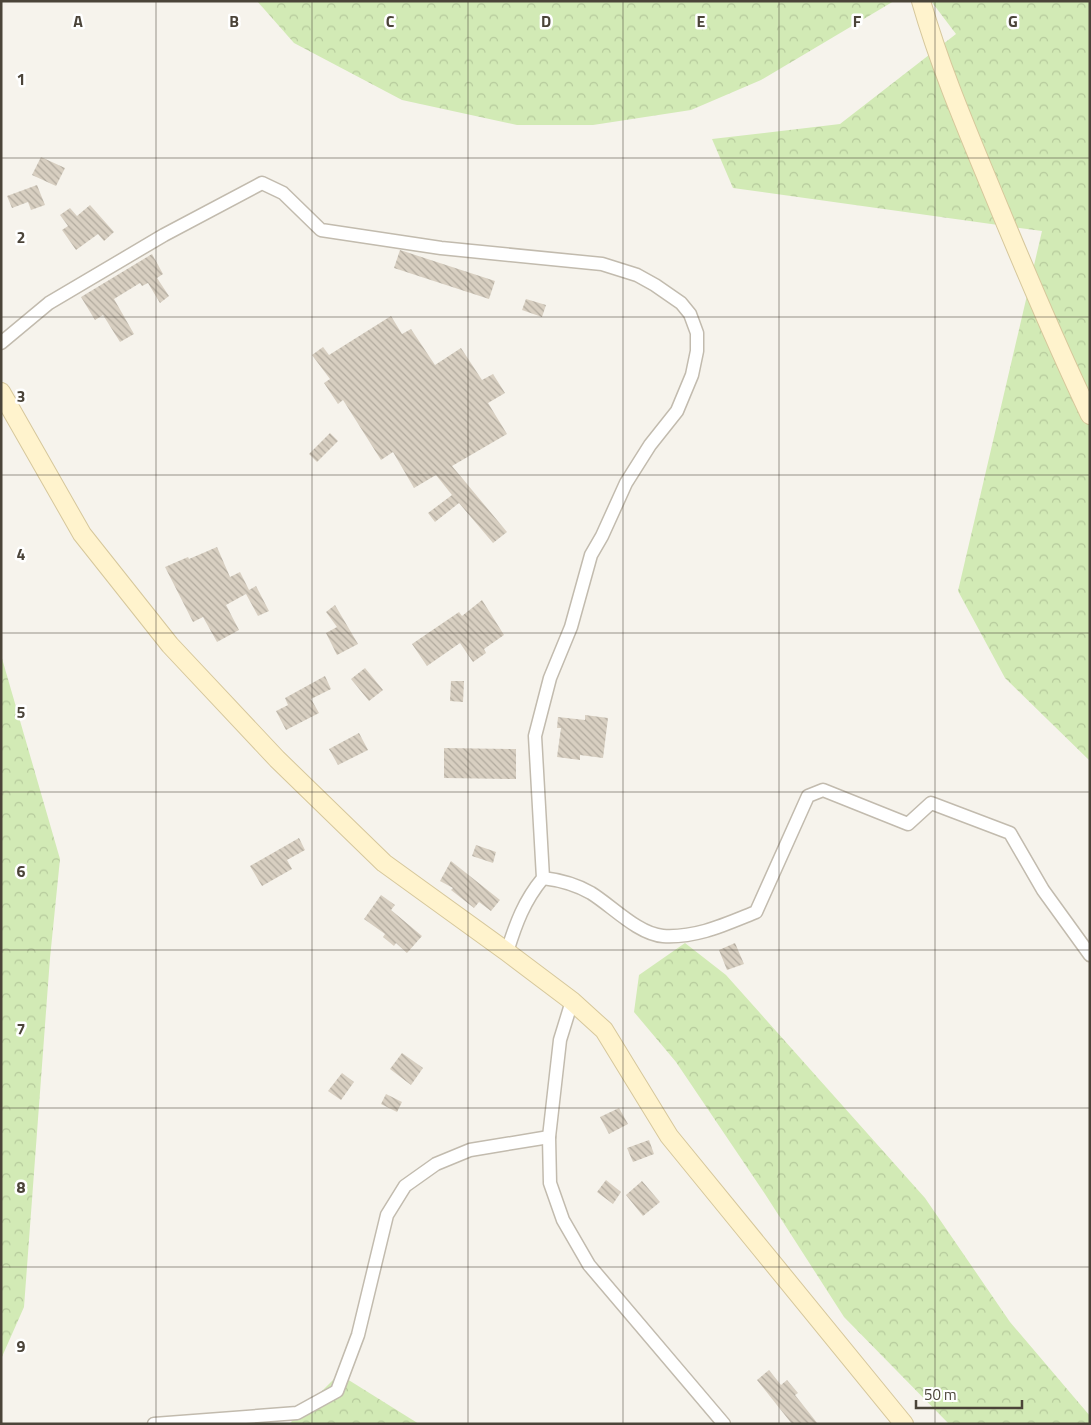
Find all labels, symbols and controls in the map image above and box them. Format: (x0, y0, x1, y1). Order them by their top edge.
text: A (73, 9, 83, 33)
text: B (229, 9, 239, 33)
text: C (386, 9, 395, 33)
text: D (541, 9, 551, 33)
text: E (697, 9, 706, 33)
text: F (853, 9, 862, 33)
text: G (1008, 9, 1018, 33)
text: 1 (17, 67, 25, 91)
text: 2 (17, 225, 25, 249)
text: 3 (17, 384, 25, 408)
text: 4 (17, 542, 26, 566)
text: 5 (17, 700, 26, 724)
text: 6 (17, 859, 26, 883)
text: 7 (17, 1017, 25, 1041)
text: 8 (17, 1175, 26, 1199)
text: 9 (17, 1334, 26, 1358)
scale bar (916, 1378, 1022, 1410)
text: 50 m (924, 1383, 957, 1406)

